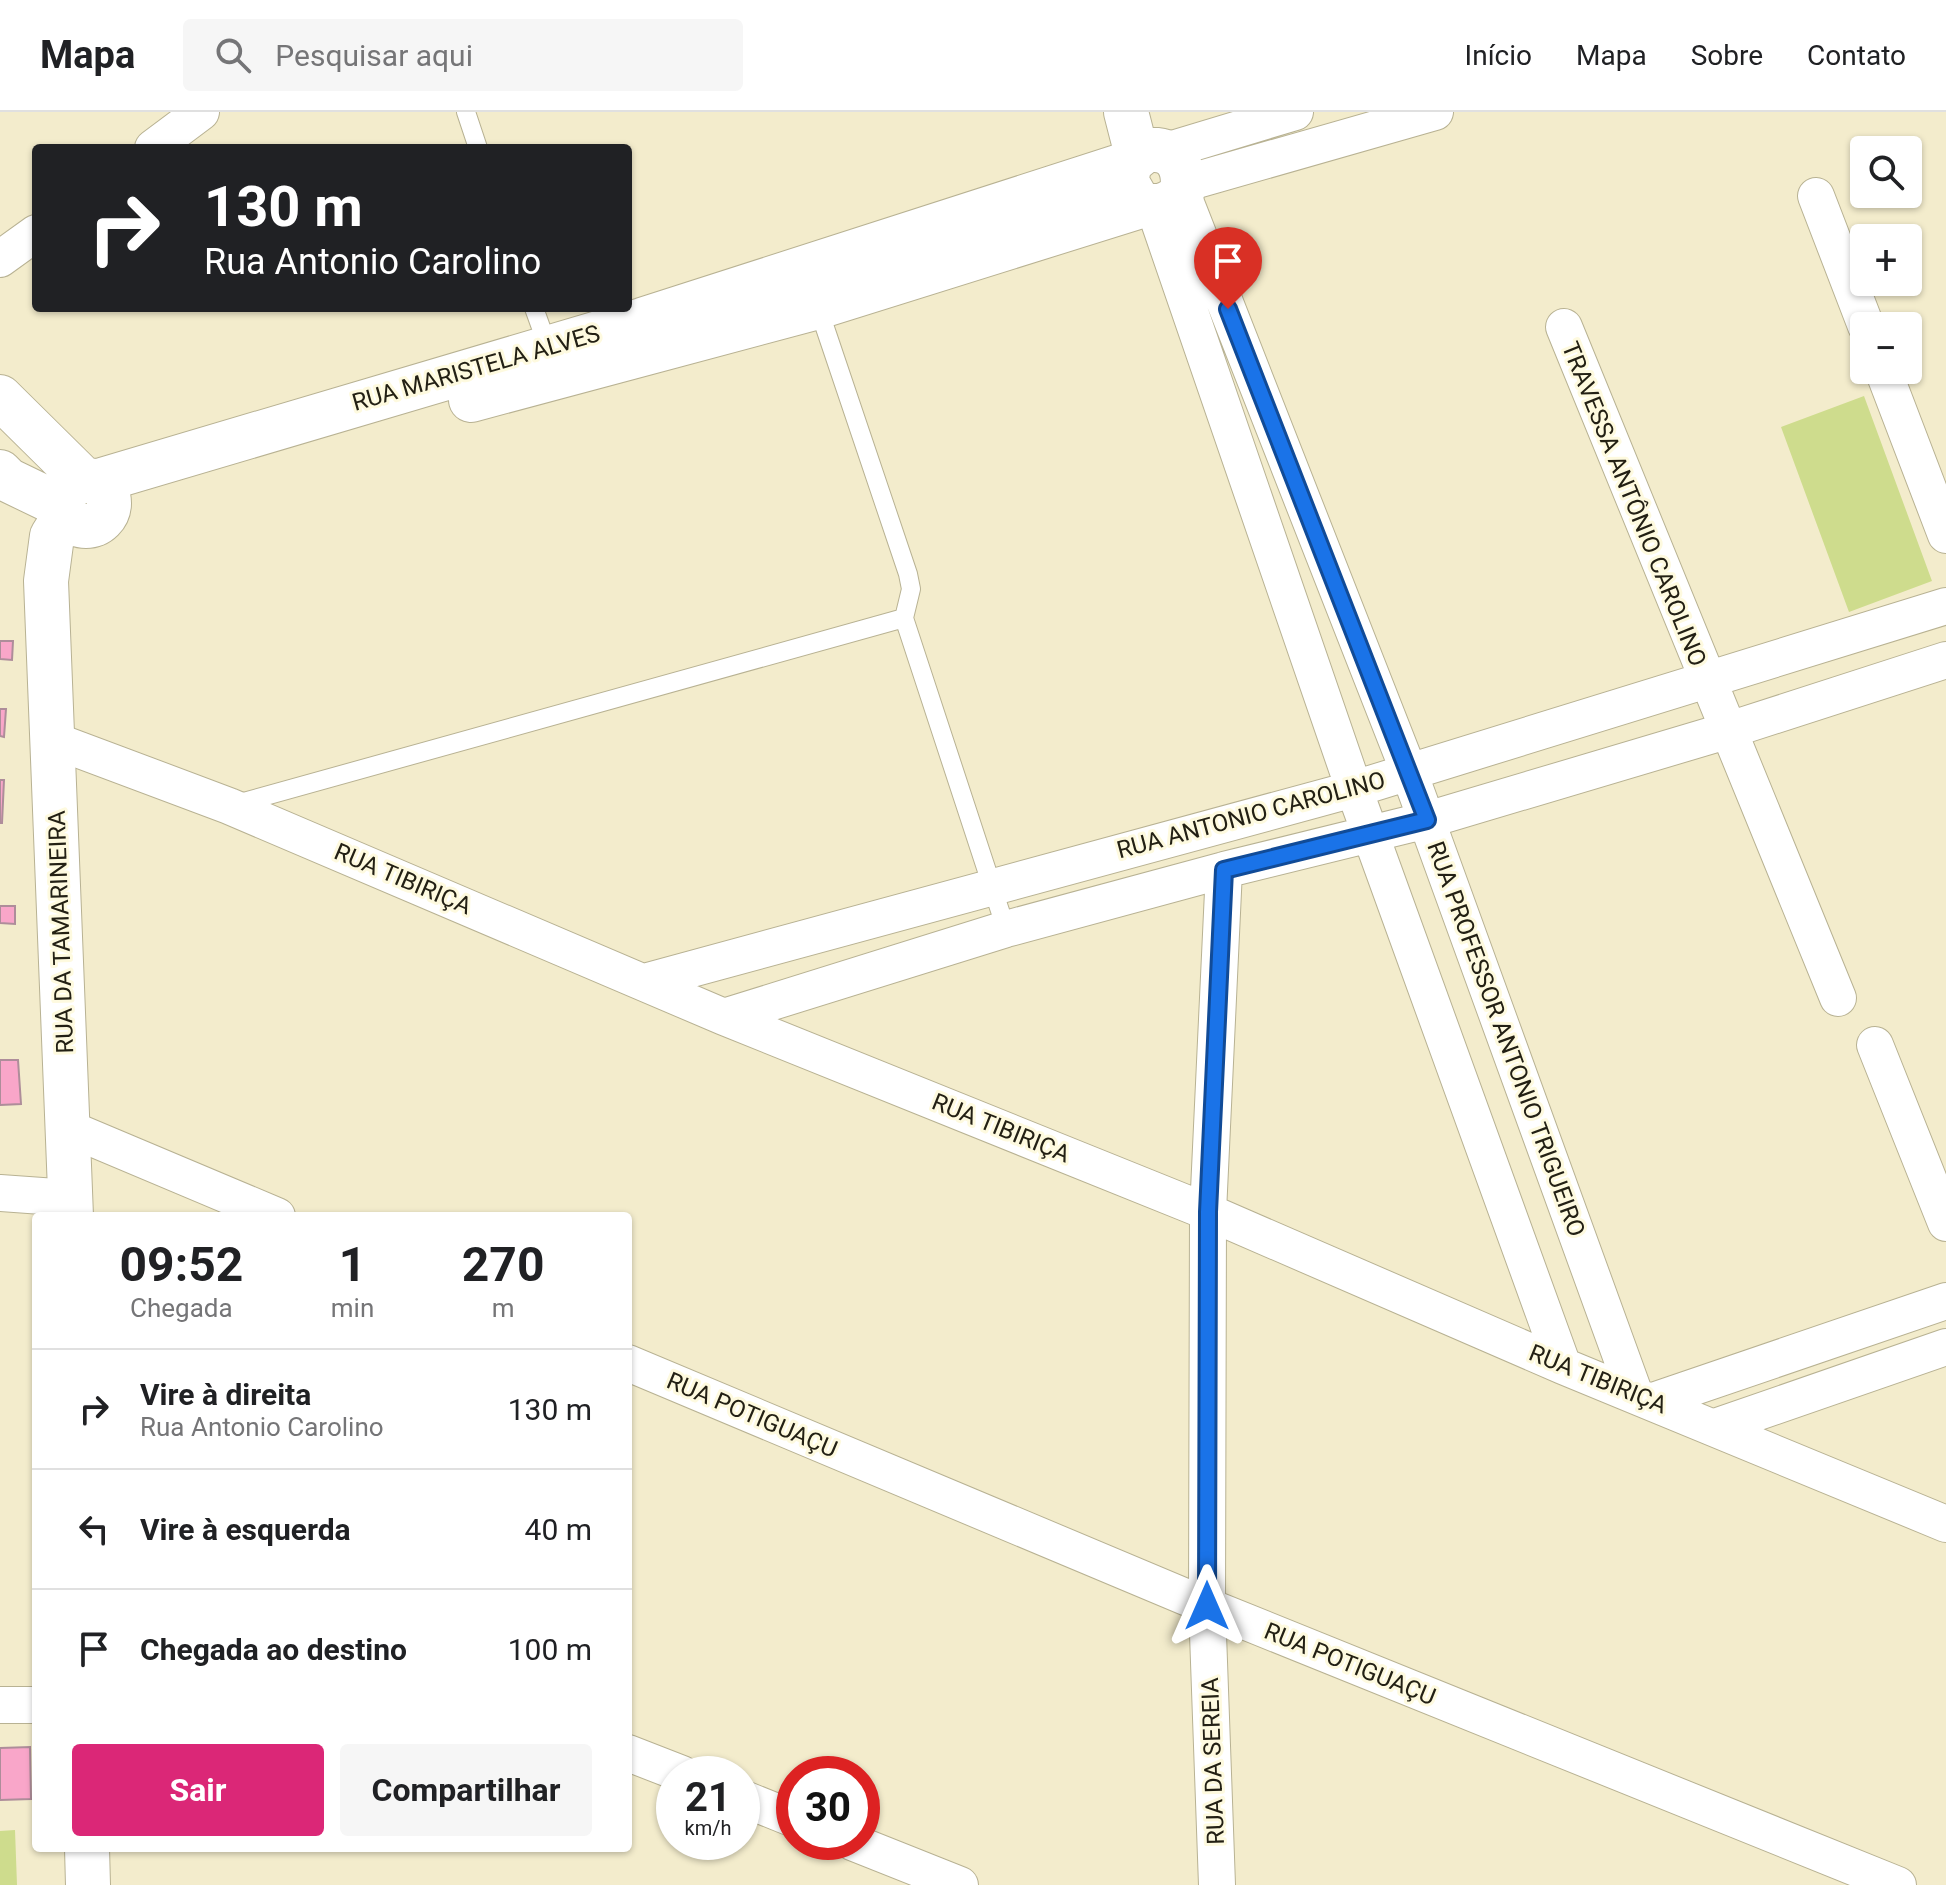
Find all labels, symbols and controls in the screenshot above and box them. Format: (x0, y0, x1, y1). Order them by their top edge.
search box (183, 19, 743, 91)
text: Mapa (40, 33, 135, 77)
icon: search (211, 33, 255, 77)
text: Pesquisar aqui (275, 38, 473, 73)
text: Início (1465, 39, 1532, 72)
text: Mapa (1576, 39, 1647, 72)
text: Sobre (1691, 39, 1763, 72)
text: Contato (1807, 39, 1906, 72)
map controls (1850, 136, 1922, 384)
button: search (1850, 136, 1922, 208)
text: 130 m (204, 174, 363, 240)
icon: right (72, 176, 176, 280)
button: + (1850, 224, 1922, 296)
pin (1194, 227, 1262, 309)
icon: arrive (1206, 239, 1250, 283)
text: Rua Antonio Carolino (204, 241, 541, 283)
button: − (1850, 312, 1922, 384)
street label: RUA MARISTELA ALVES (349, 319, 603, 417)
street label: TRAVESSA ANTÔNIO CAROLINO (1556, 338, 1712, 670)
street label: RUA ANTONIO CAROLINO (1114, 766, 1388, 864)
street label: RUA DA TAMARINEIRA (43, 810, 79, 1054)
street label: RUA TIBIRIÇA (330, 838, 476, 921)
street label: RUA PROFESSOR ANTONIO TRIGUEIRO (1421, 838, 1591, 1240)
street label: RUA TIBIRIÇA (928, 1088, 1074, 1168)
text: 09:52 (120, 1236, 243, 1293)
text: 1 (339, 1236, 366, 1293)
text: 270 (462, 1236, 544, 1293)
text: Chegada (130, 1293, 233, 1323)
text: min (331, 1293, 374, 1323)
text: m (492, 1293, 515, 1323)
street label: RUA TIBIRIÇA (1525, 1339, 1671, 1419)
street label: RUA POTIGUAÇU (663, 1367, 841, 1463)
text: Vire à direita (140, 1377, 311, 1412)
icon: right (72, 1387, 116, 1431)
text: 130 m (508, 1392, 592, 1427)
text: Rua Antonio Carolino (140, 1412, 384, 1442)
icon: left (72, 1507, 116, 1551)
text: Vire à esquerda (140, 1512, 351, 1547)
text: 40 m (525, 1512, 592, 1547)
position arrow (1165, 1564, 1249, 1648)
street label: RUA POTIGUAÇU (1260, 1617, 1440, 1711)
icon: arrive (72, 1627, 116, 1671)
text: Chegada ao destino (140, 1632, 407, 1667)
text: 100 m (508, 1632, 592, 1667)
street label: RUA DA SEREIA (1196, 1676, 1230, 1845)
button: Sair (72, 1744, 324, 1836)
button: Compartilhar (340, 1744, 592, 1836)
speed limit sign: 30 (776, 1756, 880, 1860)
text: 21 (685, 1774, 731, 1821)
text: km/h (685, 1816, 731, 1840)

